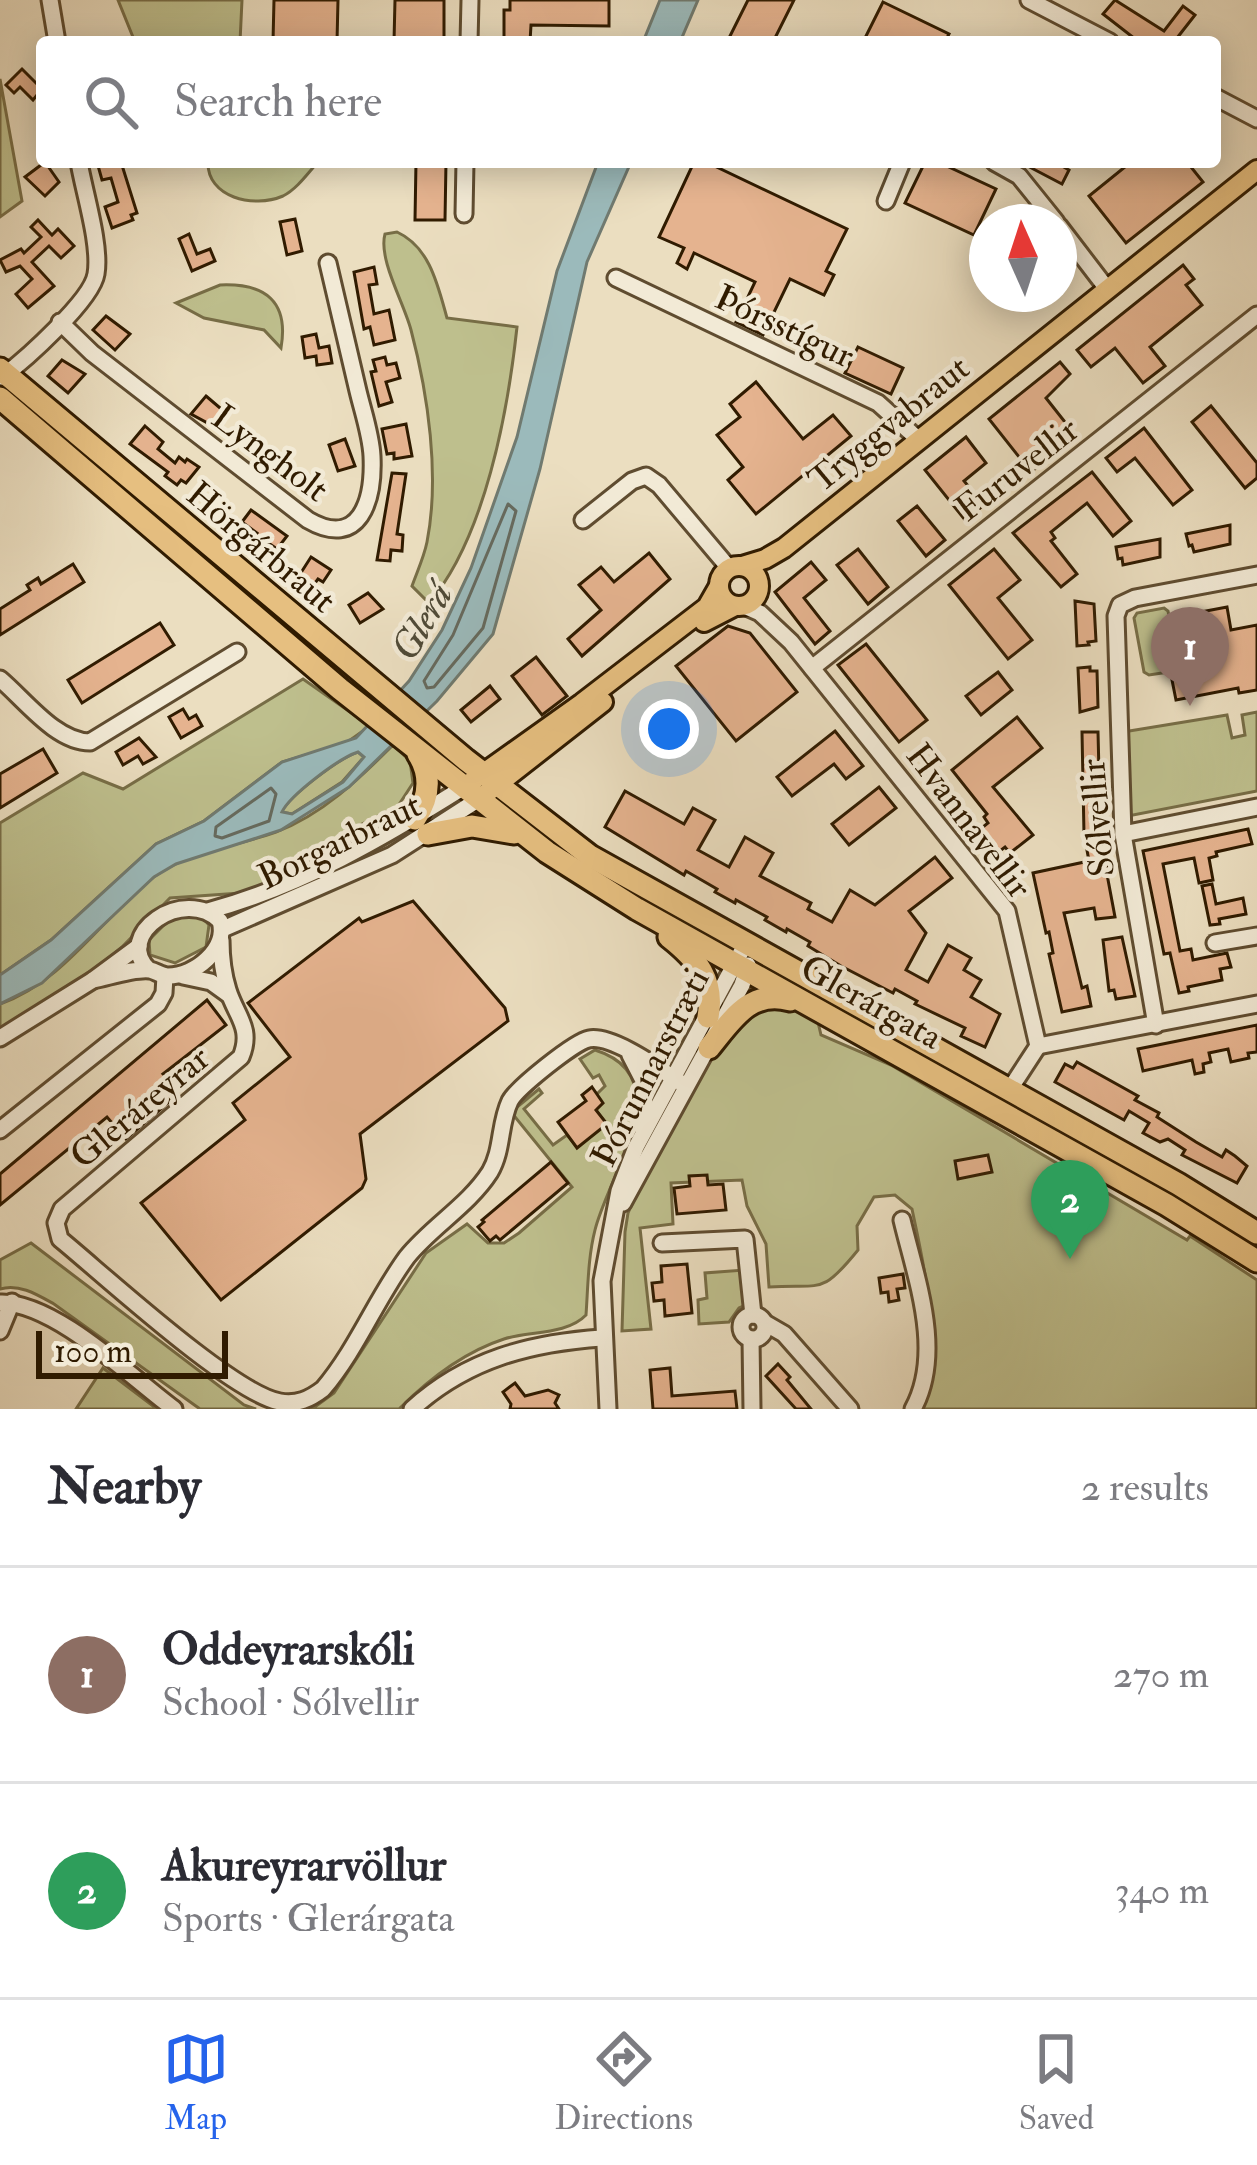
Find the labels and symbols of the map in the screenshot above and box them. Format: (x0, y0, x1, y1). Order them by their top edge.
north arrow (969, 204, 1077, 312)
street label: Þórsstígur (708, 275, 862, 378)
street label: Tryggvabraut (799, 346, 978, 503)
street label: Lyngholt (203, 395, 337, 512)
street label: Furuvellir (946, 407, 1088, 531)
street label: Hörgárbraut (177, 472, 345, 623)
water label: Glerá (381, 571, 466, 669)
pin: 1 (1151, 607, 1229, 706)
your location (639, 699, 699, 759)
street label: Hvannavellir (896, 735, 1042, 908)
street label: Sólvellir (1070, 757, 1125, 879)
street label: Borgarbraut (251, 783, 429, 900)
street label: Glerárgata (793, 945, 951, 1060)
street label: Þórunnarstræti (581, 961, 720, 1175)
street label: Gleráreyrar (61, 1035, 219, 1179)
pin: 2 (1031, 1160, 1109, 1259)
scale bar (36, 1325, 228, 1378)

